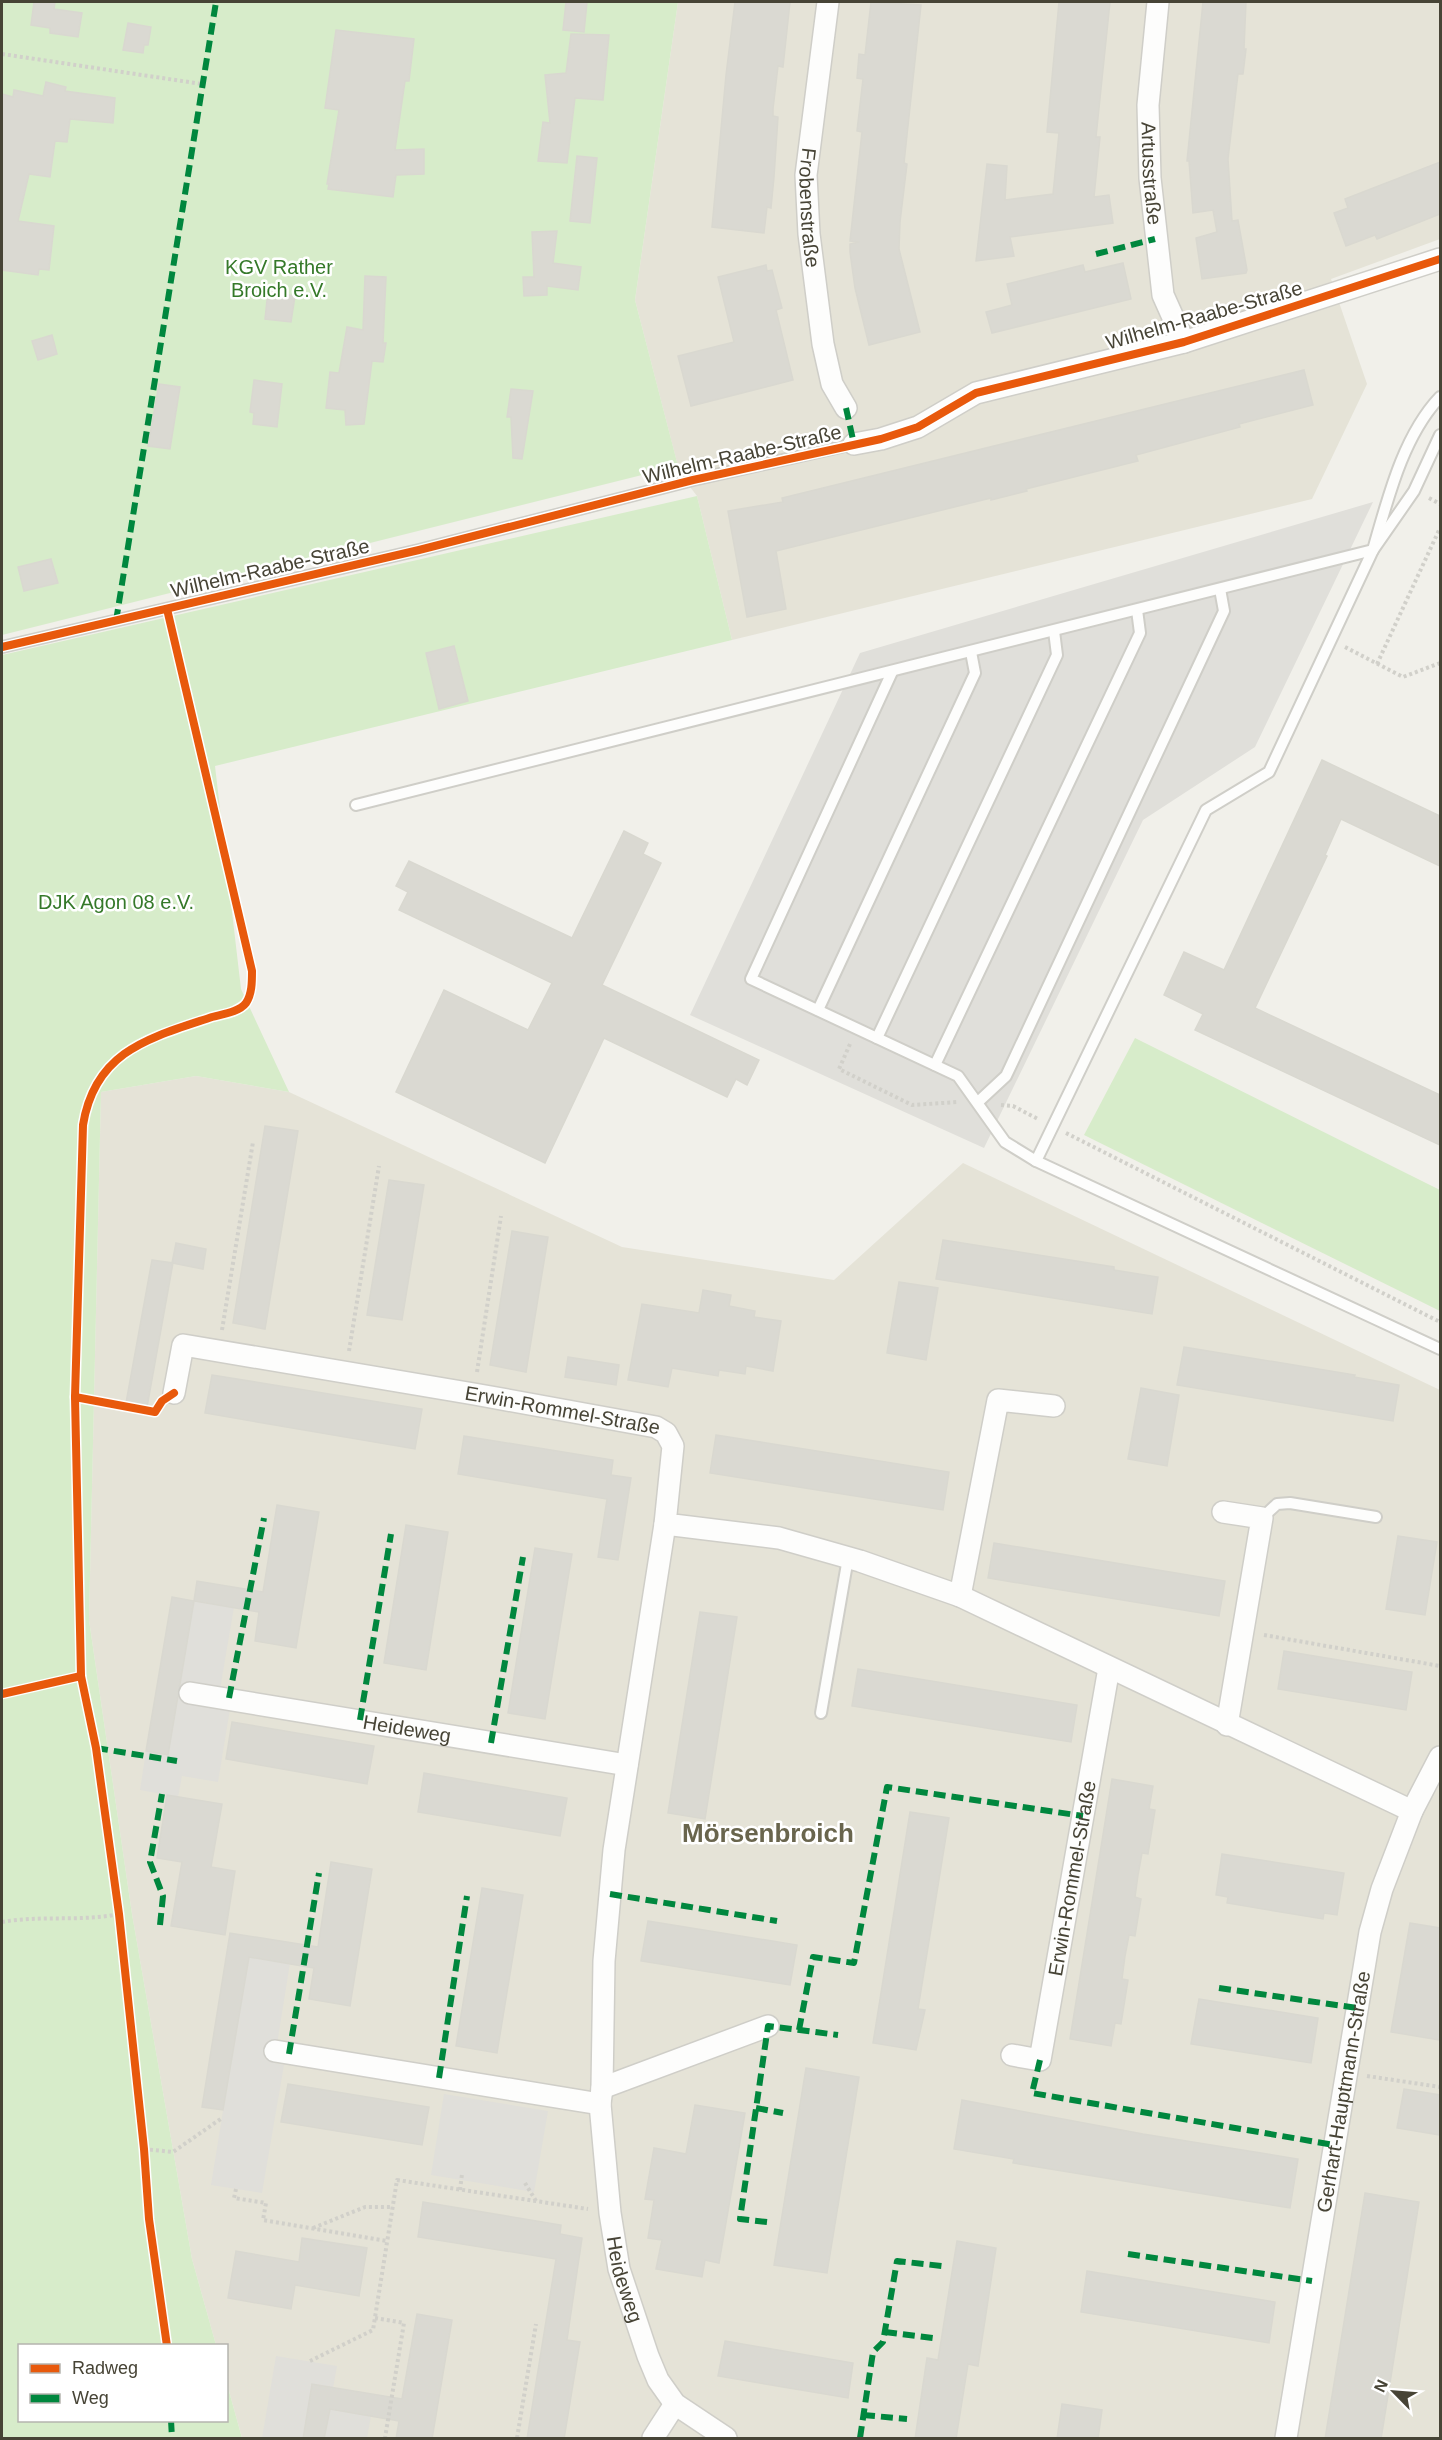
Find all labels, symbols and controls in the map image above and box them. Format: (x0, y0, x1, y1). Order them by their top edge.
street label: Artusstraße (1137, 122, 1166, 226)
street label: Frobenstraße (795, 146, 824, 269)
park label: KGV Rather Broich e.V. (225, 256, 333, 301)
street label: Wilhelm-Raabe-Straße (1103, 276, 1305, 354)
street label: Wilhelm-Raabe-Straße (640, 420, 844, 488)
street label: Wilhelm-Raabe-Straße (168, 534, 372, 602)
park label: DJK Agon 08 e.V. (38, 891, 194, 913)
street label: Erwin-Rommel-Straße (463, 1382, 662, 1439)
street label: Heideweg (361, 1711, 453, 1747)
street label: Erwin-Rommel-Straße (1044, 1779, 1100, 1978)
district label: Mörsenbroich (682, 1818, 854, 1848)
street label: Gerhart-Hauptmann-Straße (1313, 1969, 1374, 2214)
street label: Heideweg (603, 2234, 647, 2325)
legend (18, 2344, 228, 2422)
text: Radweg (72, 2358, 138, 2378)
north arrow (1364, 2362, 1424, 2422)
text: N (1371, 2377, 1391, 2395)
text: Weg (72, 2388, 109, 2408)

